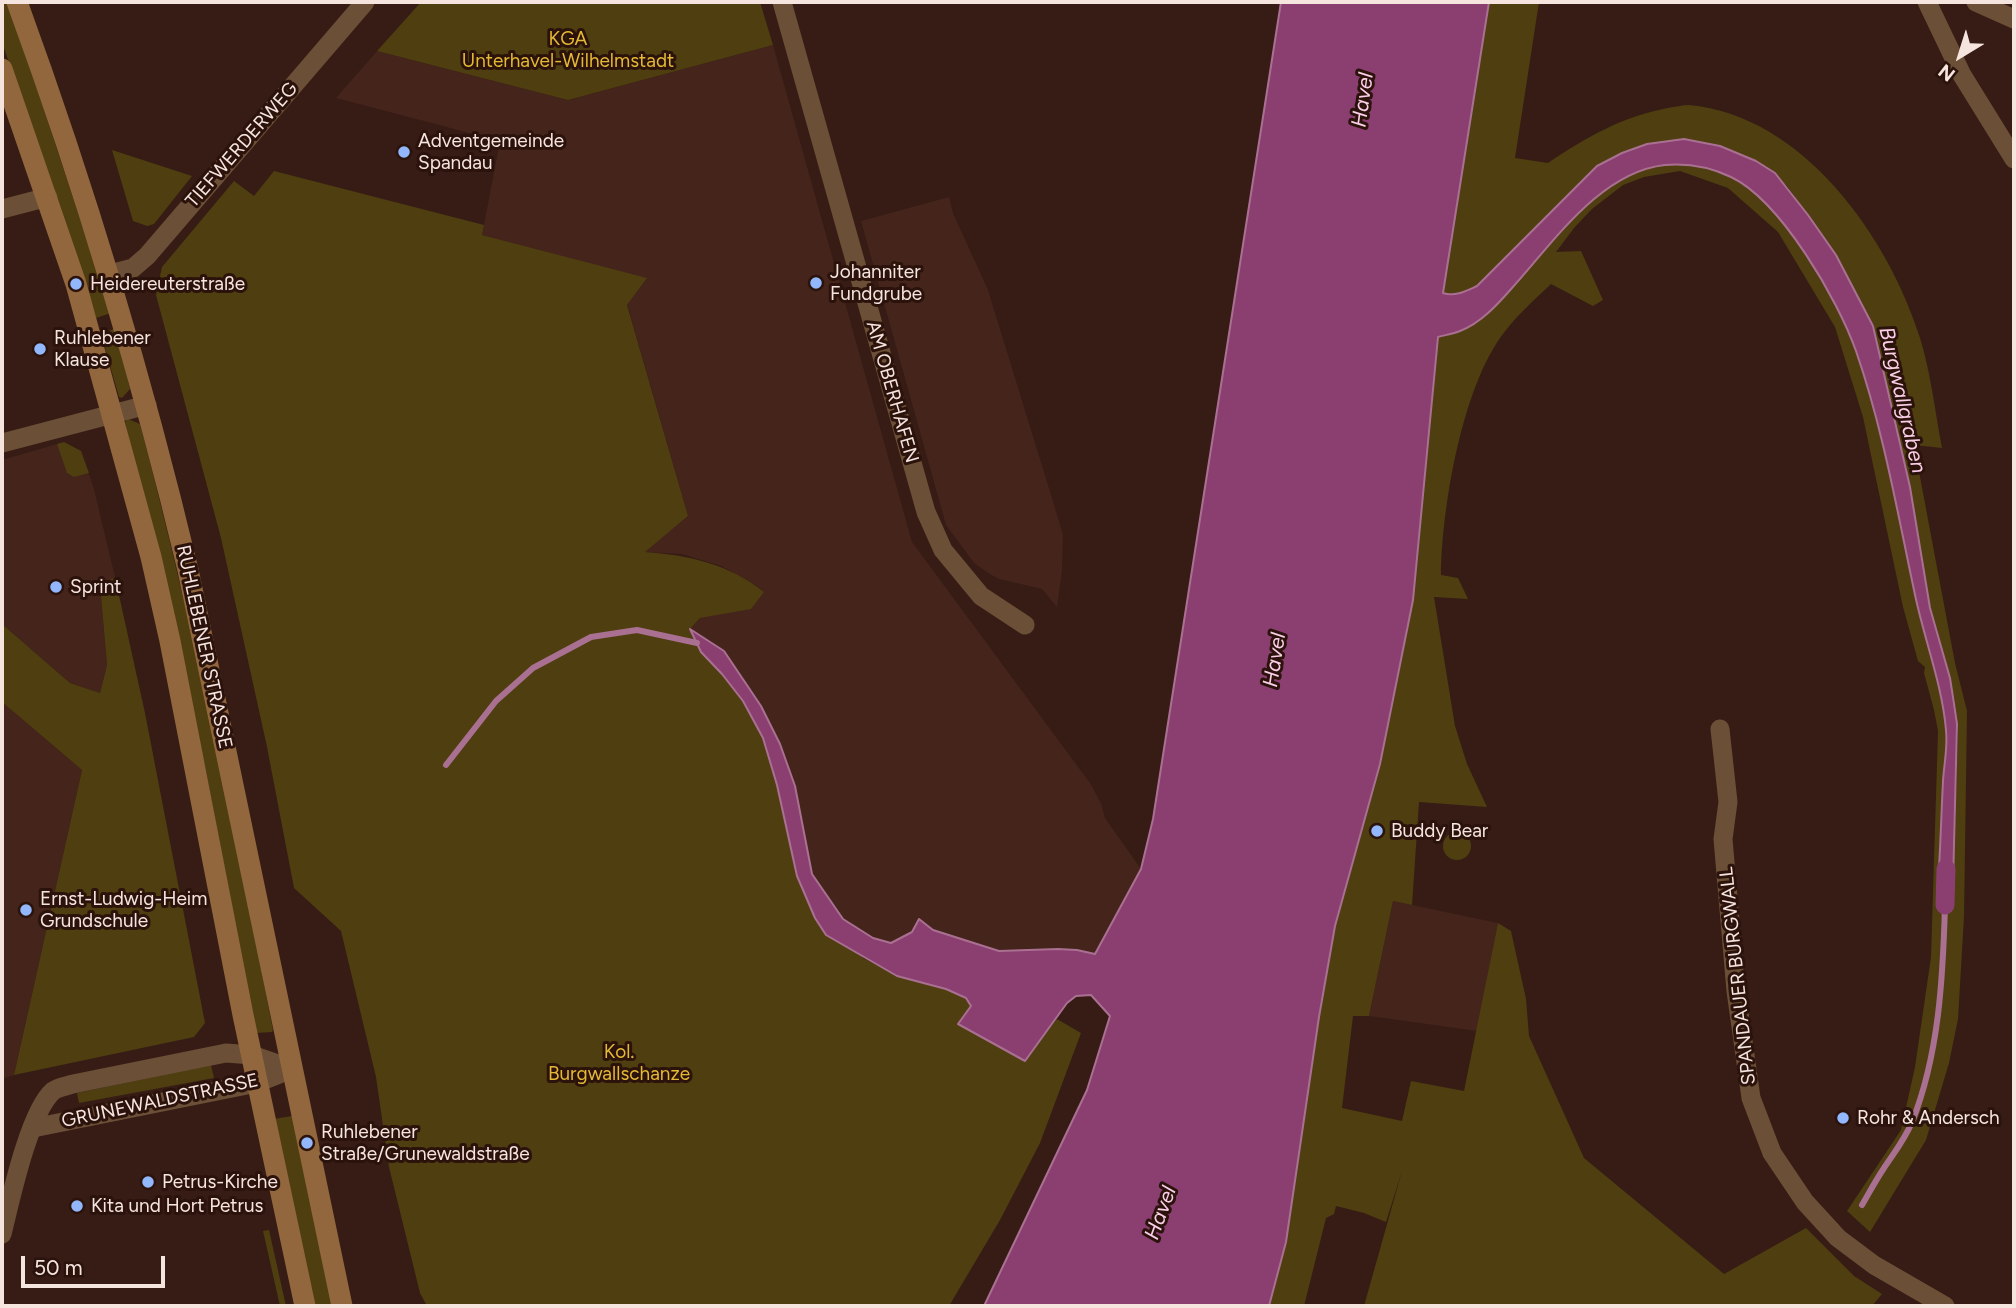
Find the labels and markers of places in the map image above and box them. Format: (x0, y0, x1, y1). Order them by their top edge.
place label: Adventgemeinde Spandau (418, 130, 564, 174)
marker: Adventgemeinde Spandau (396, 144, 412, 160)
place label: Johanniter Fundgrube (830, 261, 922, 305)
place label: Heidereuterstraße (90, 273, 245, 295)
marker: Johanniter Fundgrube (808, 275, 824, 291)
marker: Heidereuterstraße (68, 276, 84, 292)
place label: Ruhlebener Klause (54, 327, 151, 371)
marker: Ruhlebener Klause (32, 341, 48, 357)
place label: Sprint (70, 576, 122, 598)
marker: Sprint (48, 579, 64, 595)
place label: Buddy Bear (1391, 820, 1488, 842)
marker: Buddy Bear (1369, 823, 1385, 839)
place label: Ernst-Ludwig-Heim Grundschule (40, 888, 207, 932)
marker: Ernst-Ludwig-Heim Grundschule (18, 902, 34, 918)
place label: Rohr & Andersch (1857, 1107, 2000, 1129)
marker: Rohr & Andersch (1835, 1110, 1851, 1126)
place label: Ruhlebener Straße/Grunewaldstraße (321, 1121, 530, 1165)
marker: Ruhlebener Straße/Grunewaldstraße (299, 1135, 315, 1151)
place label: Petrus-Kirche (162, 1171, 278, 1193)
marker: Petrus-Kirche (140, 1174, 156, 1190)
place label: Kita und Hort Petrus (91, 1195, 263, 1217)
marker: Kita und Hort Petrus (69, 1198, 85, 1214)

